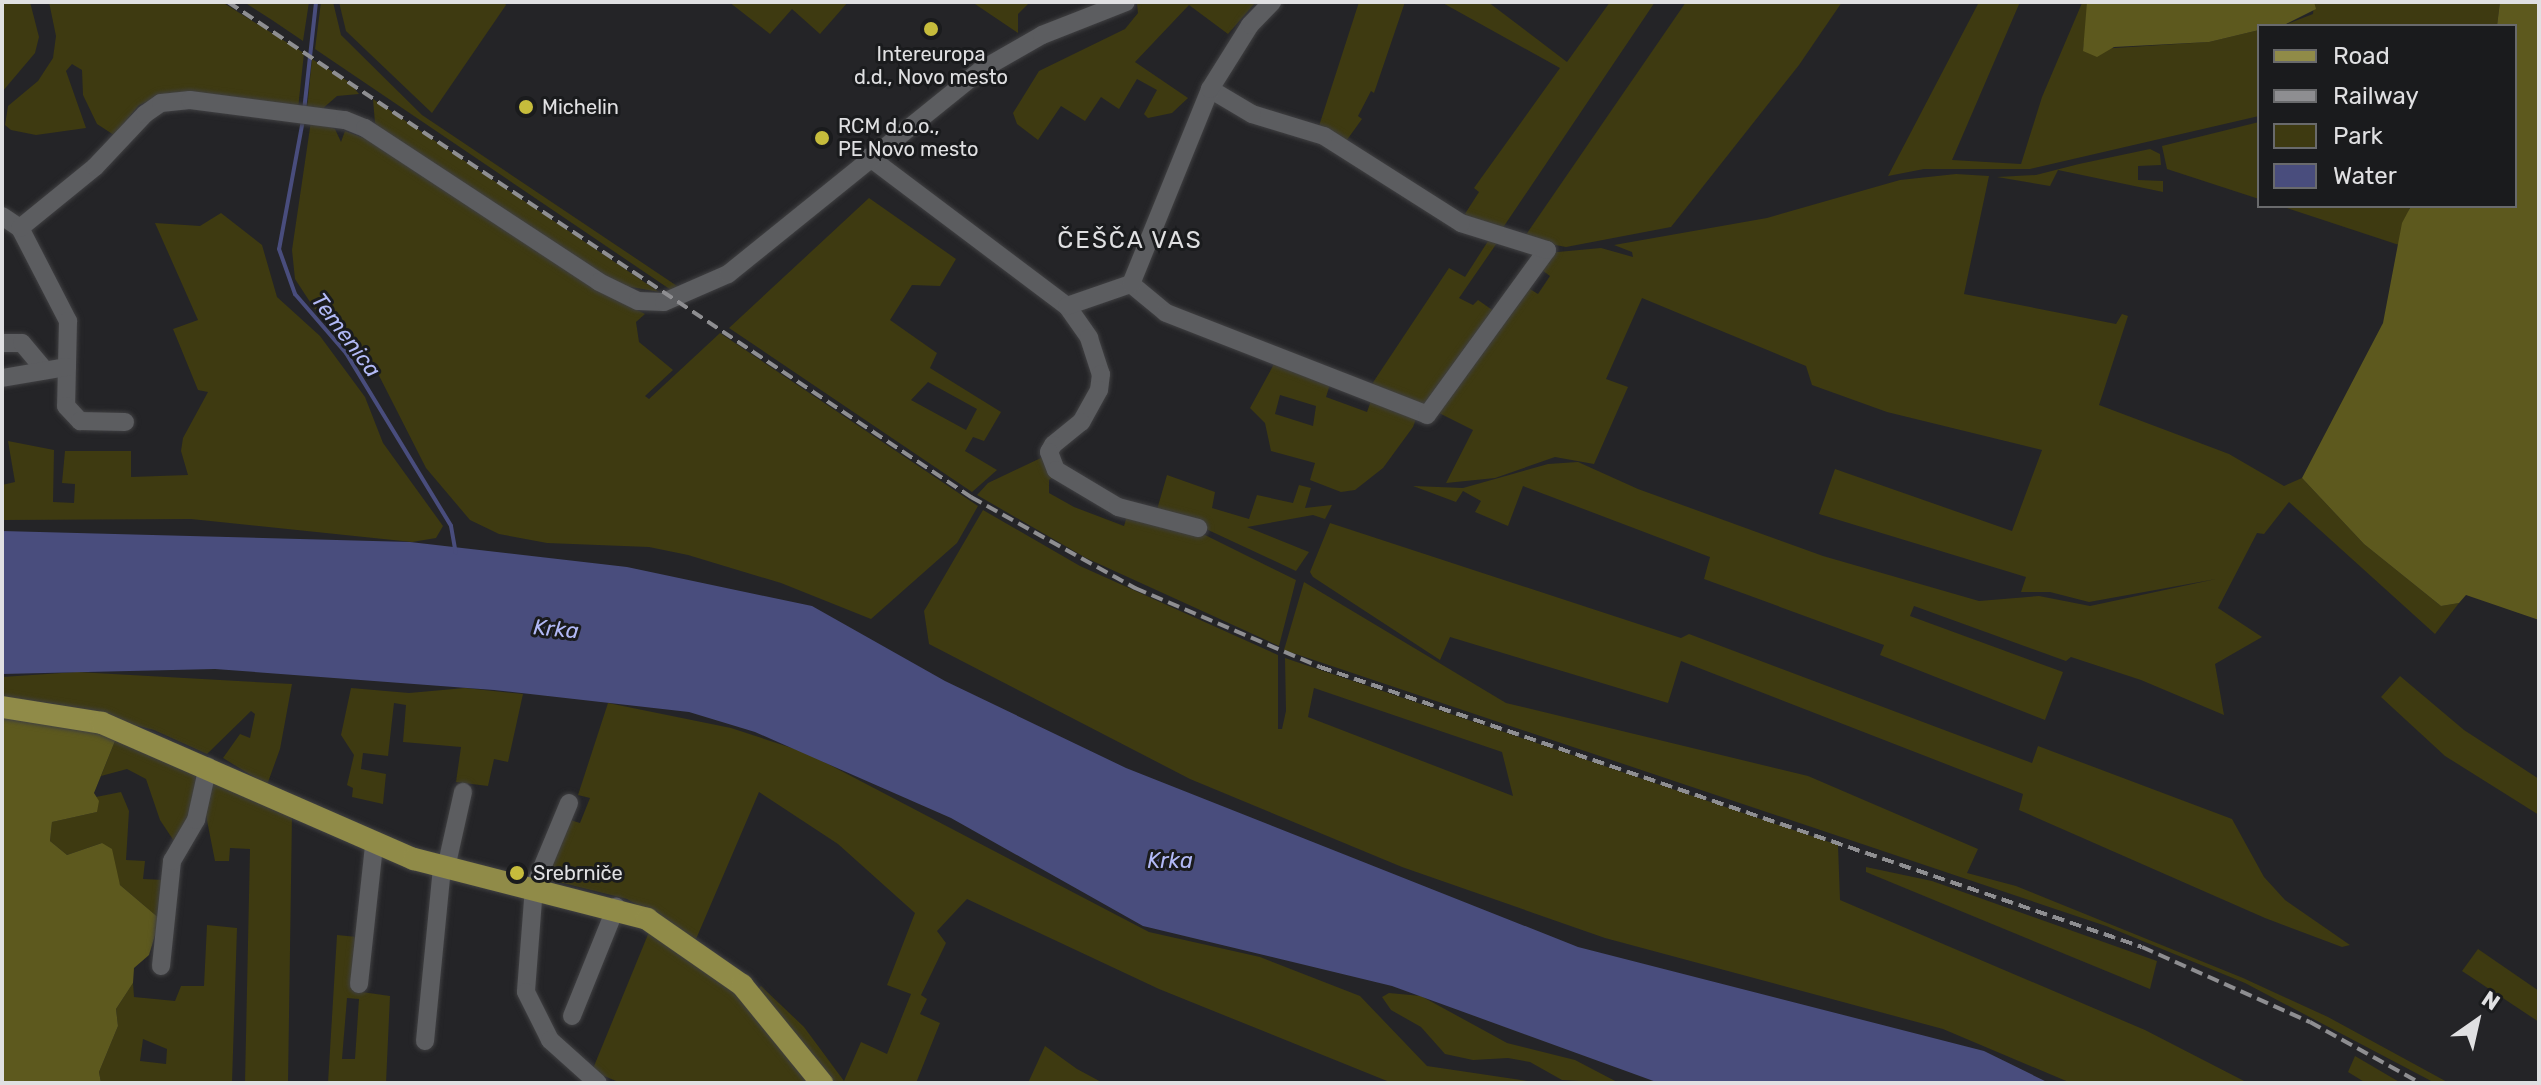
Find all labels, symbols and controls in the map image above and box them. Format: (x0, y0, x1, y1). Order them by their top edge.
marker: Intereuropa d.d., Novo mesto (922, 20, 940, 38)
legend (2257, 24, 2517, 208)
place label: Intereuropa d.d., Novo mesto (854, 42, 1008, 89)
text: Road (2333, 42, 2390, 70)
text: Railway (2333, 82, 2419, 110)
place label: Michelin (542, 95, 619, 119)
marker: Michelin (517, 98, 535, 116)
place label: RCM d.o.o., PE Novo mesto (838, 114, 978, 161)
text: Park (2333, 122, 2383, 150)
marker: RCM d.o.o., PE Novo mesto (813, 129, 831, 147)
text: Water (2333, 162, 2397, 190)
district label: ČEŠČA VAS (1057, 227, 1203, 255)
water label: Temenica (306, 288, 386, 382)
water label: Krka (532, 614, 580, 644)
water label: Krka (1147, 848, 1193, 874)
place label: Srebrniče (533, 861, 623, 885)
marker: Srebrniče (508, 864, 526, 882)
north arrow (2437, 981, 2517, 1061)
text: N (2477, 985, 2505, 1016)

